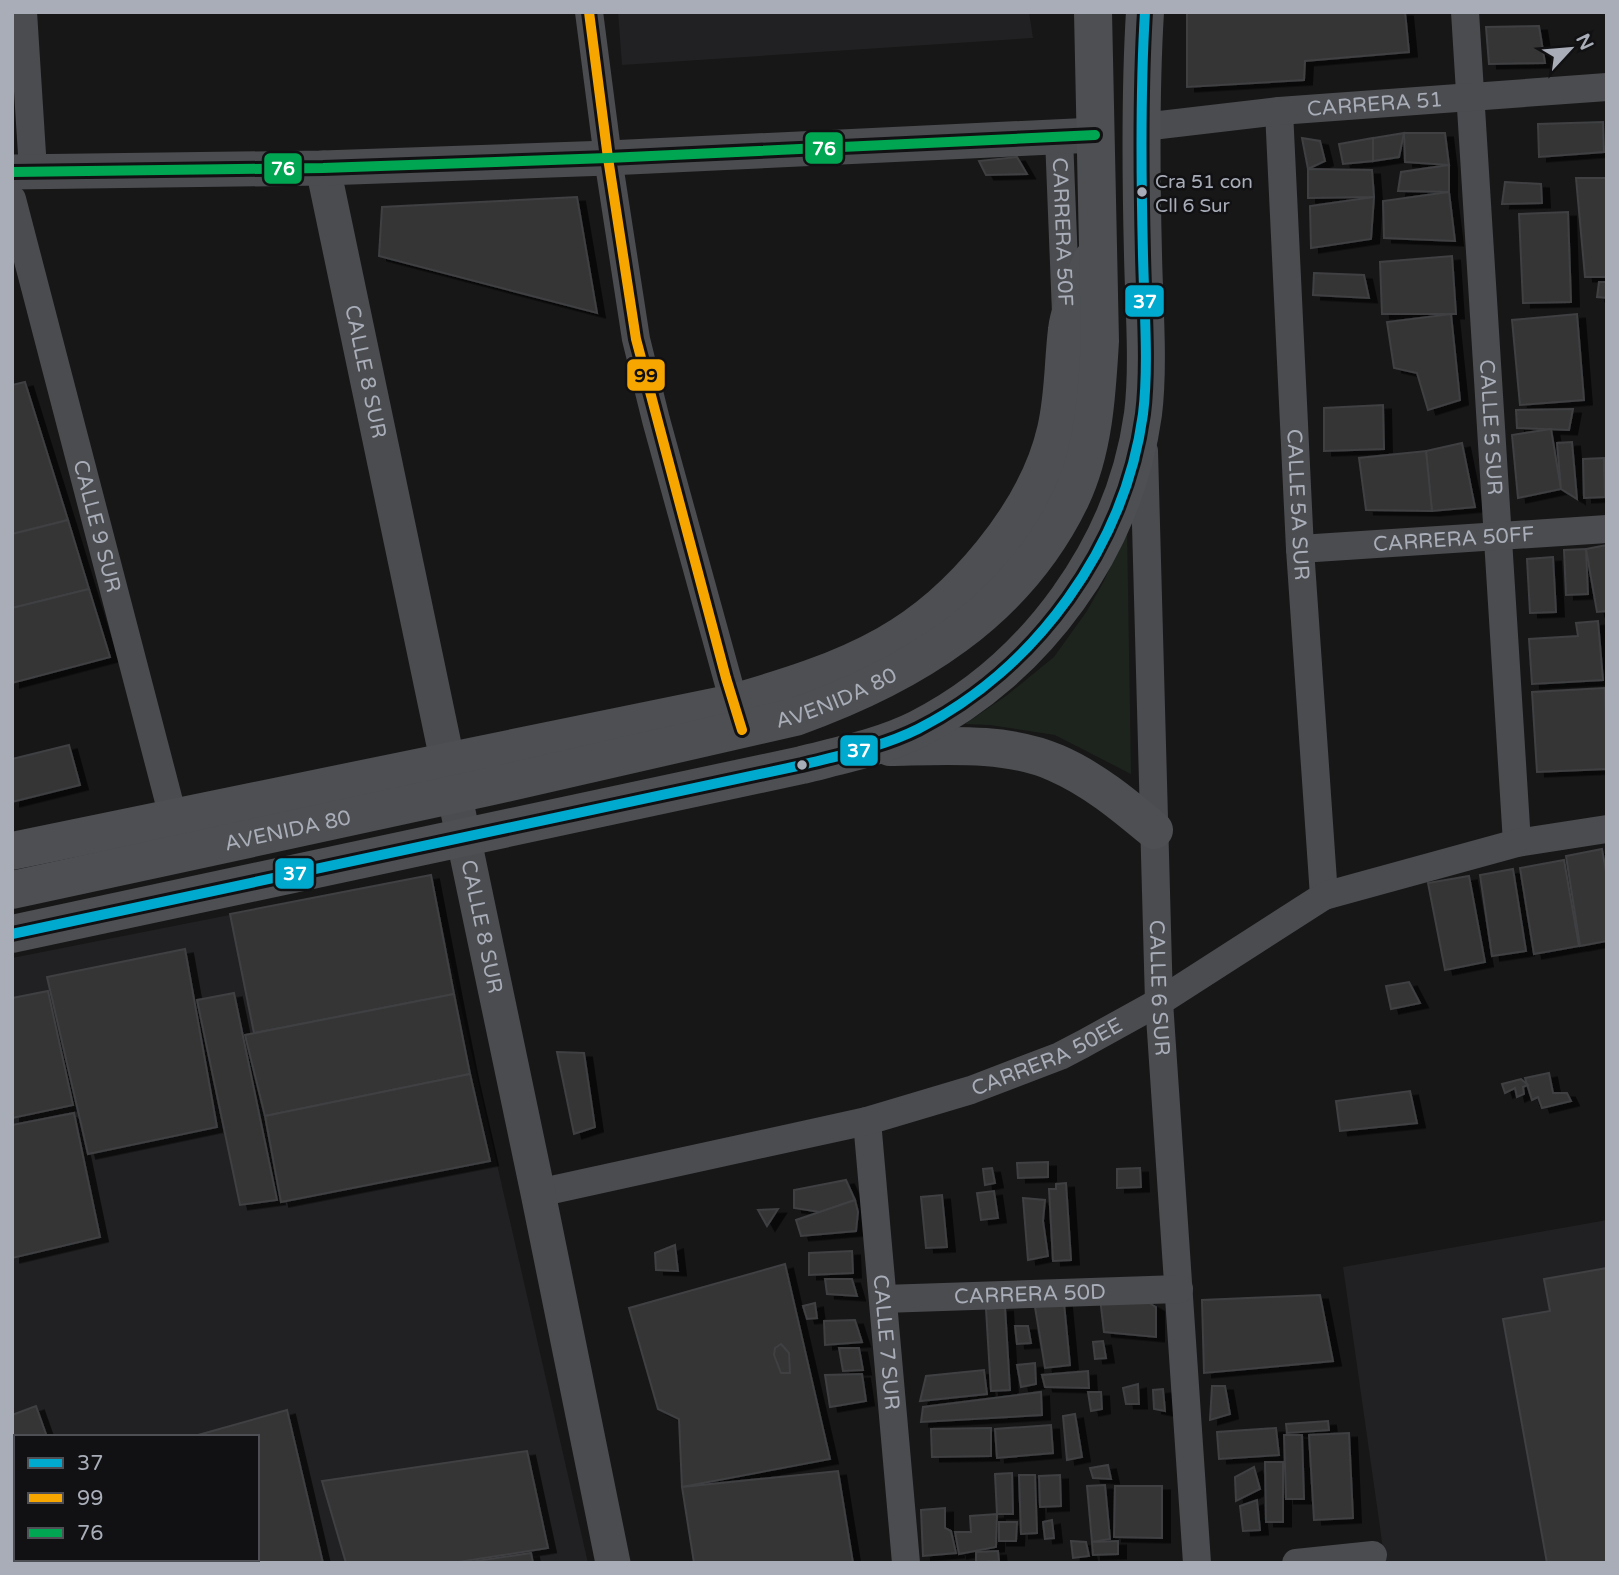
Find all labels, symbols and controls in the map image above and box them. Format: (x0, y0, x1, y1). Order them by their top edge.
north arrow (1535, 14, 1605, 84)
text: N (1571, 30, 1598, 54)
street label: CARRERA 51 (1306, 87, 1444, 122)
line badge: 76 (804, 131, 844, 165)
text: 76 (812, 138, 836, 160)
line badge: 76 (263, 152, 303, 185)
street label: CARRERA 50F (1047, 157, 1078, 307)
text: 76 (271, 158, 295, 180)
place label: Cra 51 con Cll 6 Sur (1155, 171, 1253, 217)
marker: Cra 51 con Cll 6 Sur (1135, 185, 1149, 199)
line badge: 37 (1124, 284, 1165, 318)
text: 37 (1133, 291, 1157, 313)
street label: CALLE 8 SUR (339, 303, 391, 441)
line badge: 99 (626, 358, 666, 392)
street label: CALLE 5 SUR (1474, 359, 1507, 496)
text: 99 (634, 365, 658, 387)
street label: CALLE 5A SUR (1281, 428, 1314, 581)
street label: CALLE 9 SUR (68, 457, 126, 595)
street label: CARRERA 50FF (1372, 522, 1535, 557)
street label: AVENIDA 80 (774, 663, 901, 734)
line badge: 37 (839, 734, 879, 767)
text: 37 (847, 740, 871, 762)
unlabelled marker (795, 758, 809, 772)
street label: AVENIDA 80 (222, 805, 353, 857)
line badge: 37 (274, 857, 315, 890)
street label: CALLE 8 SUR (455, 858, 508, 996)
text: 37 (283, 863, 307, 885)
street label: CALLE 6 SUR (1144, 920, 1175, 1056)
street label: CARRERA 50EE (968, 1013, 1127, 1102)
street label: CALLE 7 SUR (868, 1273, 904, 1411)
street label: CARRERA 50D (954, 1279, 1106, 1310)
legend (14, 1435, 259, 1561)
text: 37 (77, 1451, 103, 1476)
text: 99 (77, 1486, 103, 1511)
text: 76 (77, 1521, 103, 1546)

